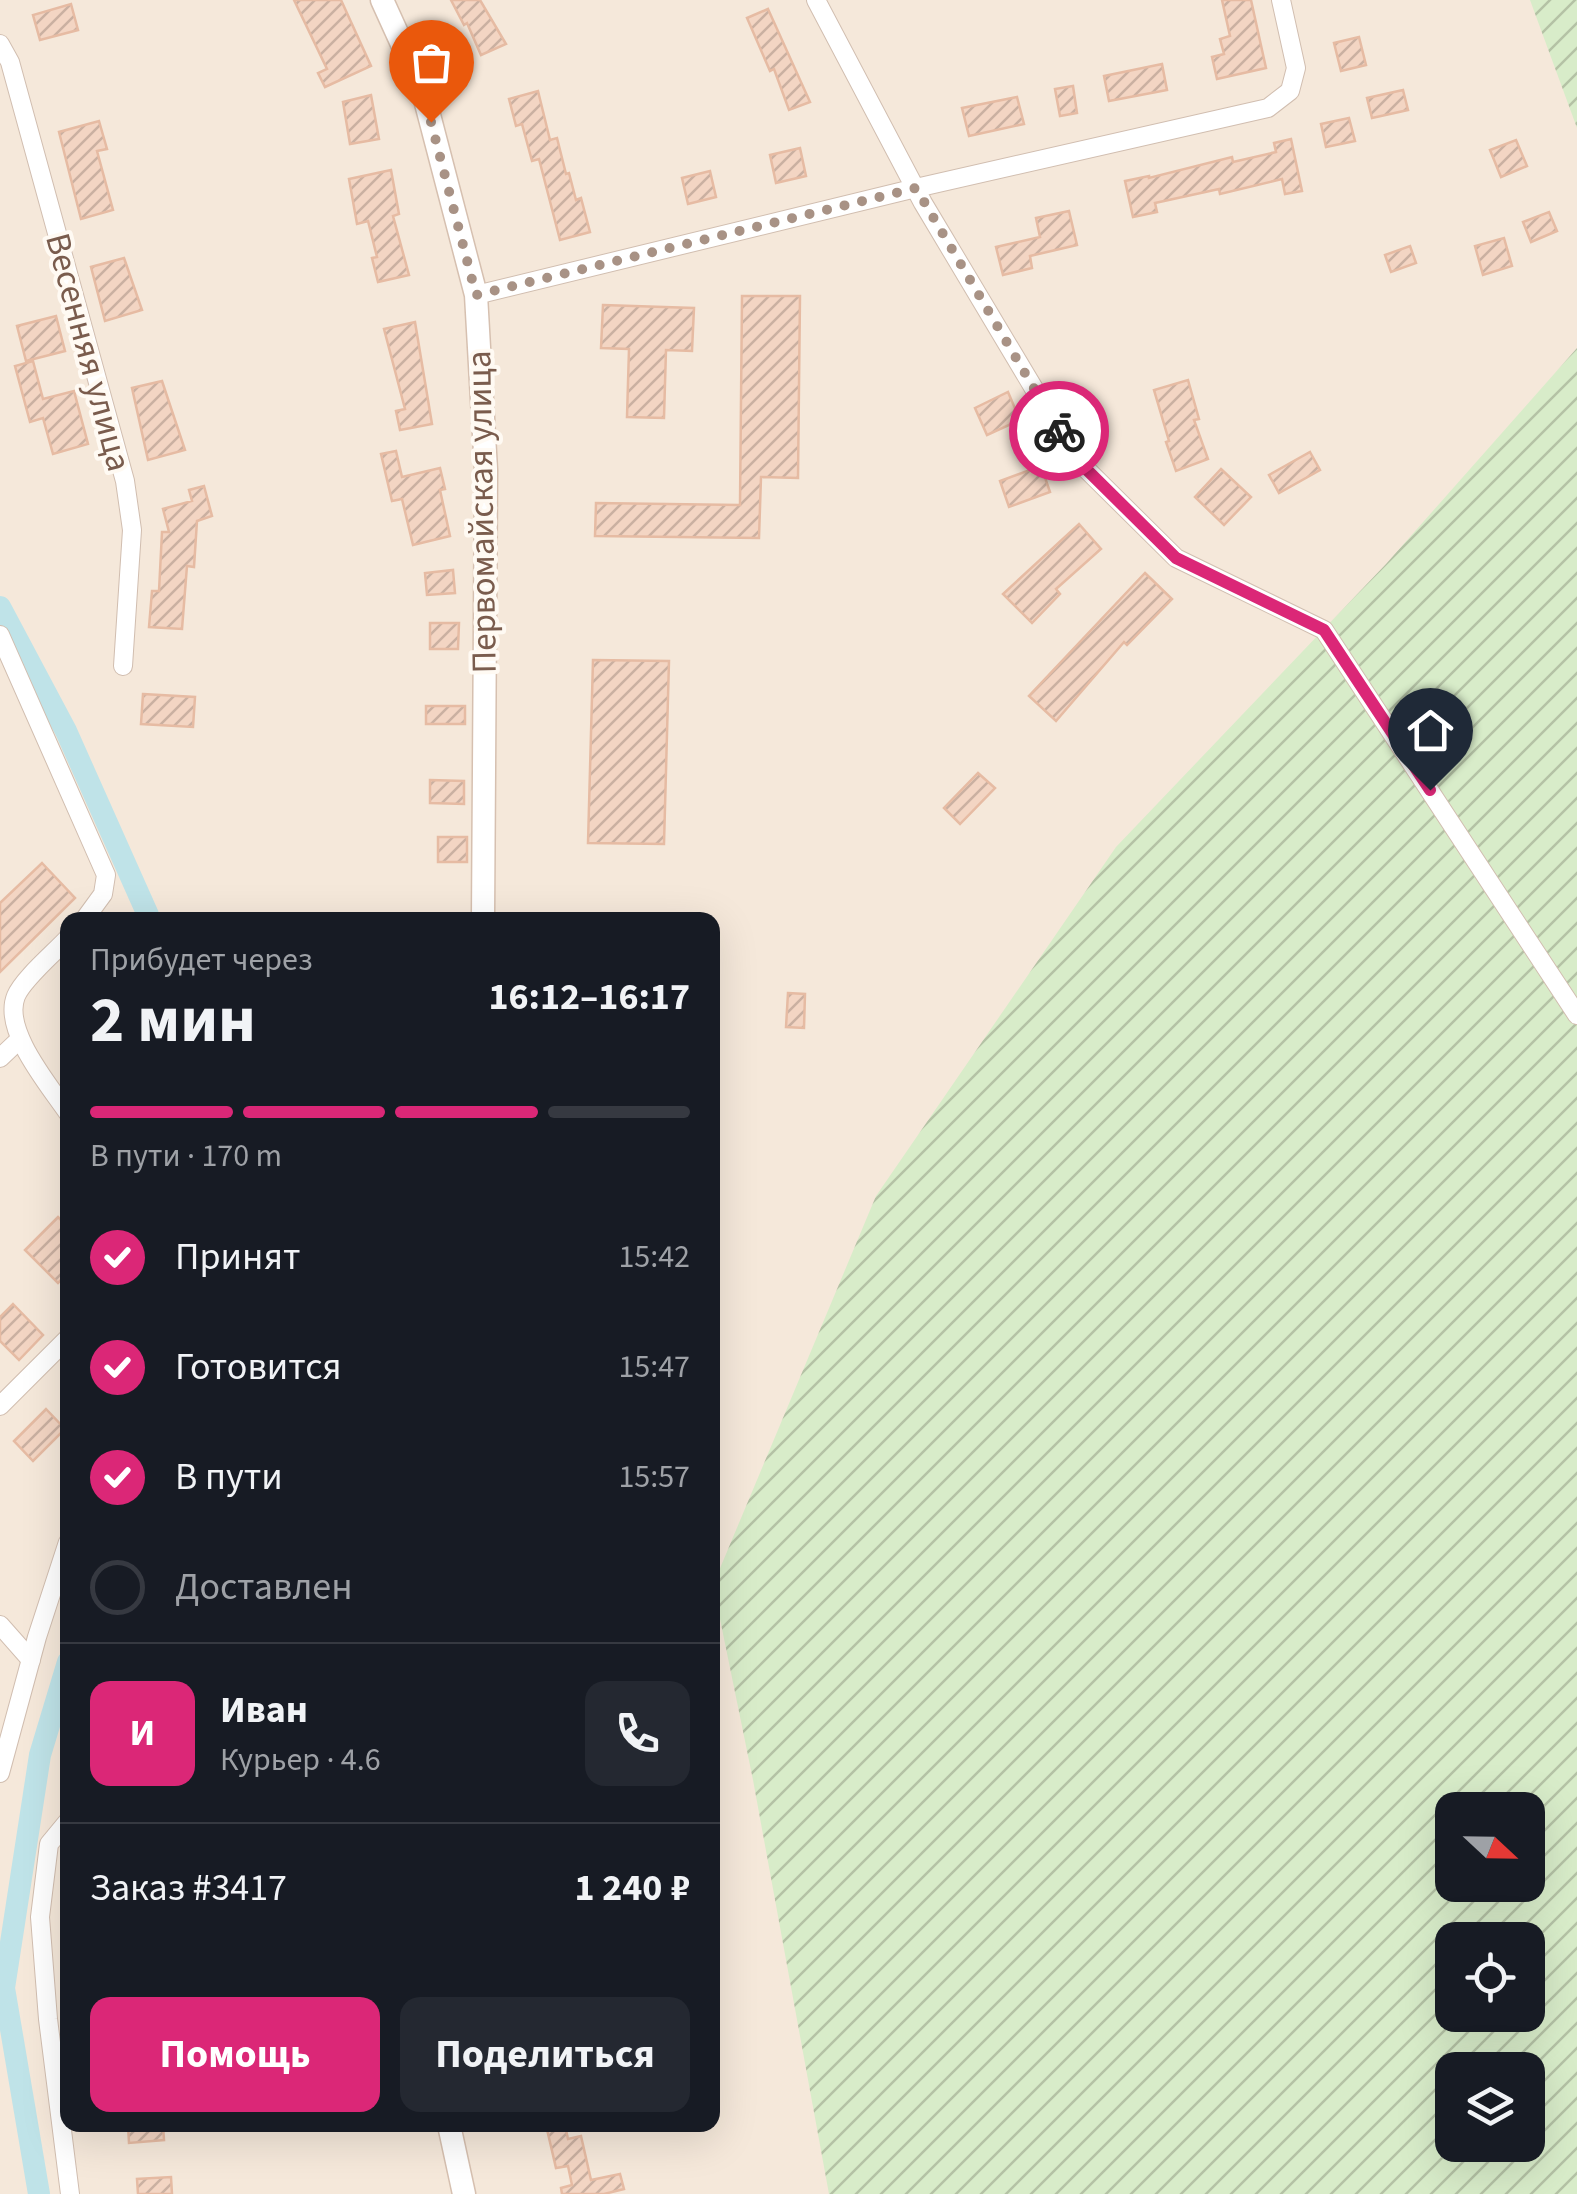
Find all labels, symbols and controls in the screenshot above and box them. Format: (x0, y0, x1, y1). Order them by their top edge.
pin (389, 20, 474, 123)
icon: bag (404, 35, 459, 90)
street label: Весенняя улица (32, 228, 144, 477)
street label: Первомайская улица (454, 350, 510, 674)
courier (1009, 381, 1109, 481)
icon: bike (1032, 404, 1087, 459)
pin (1388, 688, 1473, 791)
icon: home (1403, 703, 1458, 758)
text: Прибудет через (90, 937, 313, 983)
text: 16:12–16:17 (488, 970, 690, 1024)
text: 2 мин (90, 974, 256, 1067)
text: В пути · 170 m (90, 1133, 282, 1179)
icon: check (90, 1230, 145, 1285)
text: Принят (175, 1230, 300, 1284)
text: 15:42 (618, 1234, 690, 1280)
icon: check (90, 1340, 145, 1395)
text: Готовится (175, 1340, 342, 1394)
text: 15:47 (618, 1344, 690, 1390)
icon: check (90, 1450, 145, 1505)
text: В пути (175, 1450, 283, 1504)
text: 15:57 (618, 1454, 690, 1500)
text: Доставлен (175, 1560, 353, 1614)
button: phone (585, 1681, 690, 1786)
text: Иван (220, 1683, 308, 1737)
text: И (130, 1706, 155, 1760)
text: Курьер · 4.6 (220, 1737, 381, 1783)
north arrow (1435, 1792, 1545, 1902)
map controls (1435, 1792, 1545, 2162)
text: Заказ #3417 (90, 1861, 287, 1915)
text: 1 240 ₽ (574, 1861, 690, 1915)
button: locate (1435, 1922, 1545, 2032)
button: Помощь (90, 1997, 380, 2112)
button: Поделиться (400, 1997, 690, 2112)
button: layers (1435, 2052, 1545, 2162)

